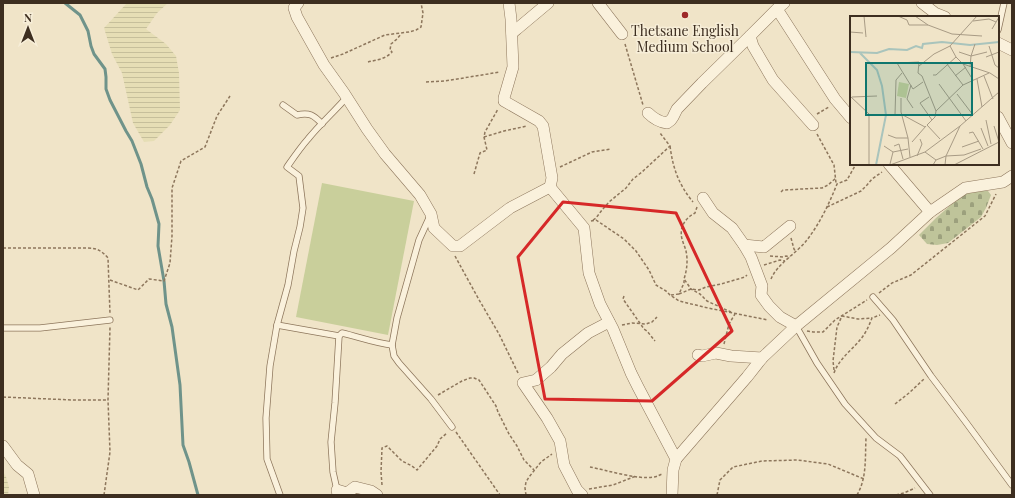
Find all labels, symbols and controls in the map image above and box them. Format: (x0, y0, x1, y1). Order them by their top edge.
north arrow (8, 8, 48, 48)
text: N (24, 10, 32, 25)
marker: Thetsane English Medium School (680, 10, 690, 20)
inset map (850, 16, 999, 165)
place label: Thetsane English Medium School (631, 21, 740, 56)

